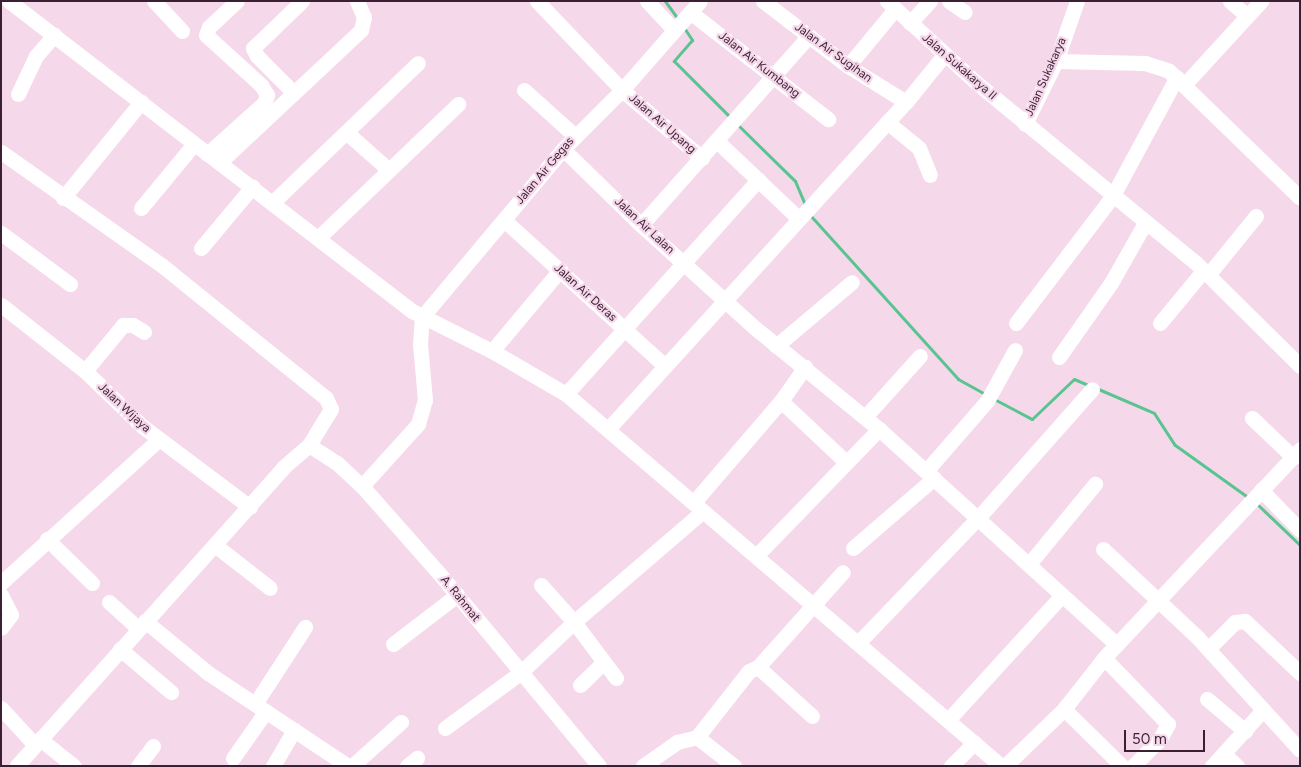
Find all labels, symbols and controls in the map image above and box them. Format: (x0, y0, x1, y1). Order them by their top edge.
street label: Jalan Air Sugihan (792, 20, 874, 86)
street label: Jalan Air Kumbang (715, 29, 803, 101)
street label: Jalan Sukakarya II (919, 31, 999, 103)
street label: Jalan Sukakarya (1022, 35, 1070, 119)
street label: Jalan Air Upang (626, 91, 698, 157)
street label: Jalan Air Gegas (513, 135, 577, 207)
street label: Jalan Air Lalan (611, 195, 677, 257)
street label: Jalan Air Deras (551, 261, 619, 325)
street label: Jalan Wijaya (95, 380, 153, 436)
street label: A. Rahmat (437, 573, 483, 625)
scale bar (1126, 720, 1207, 752)
text: 50 m (1132, 730, 1167, 748)

